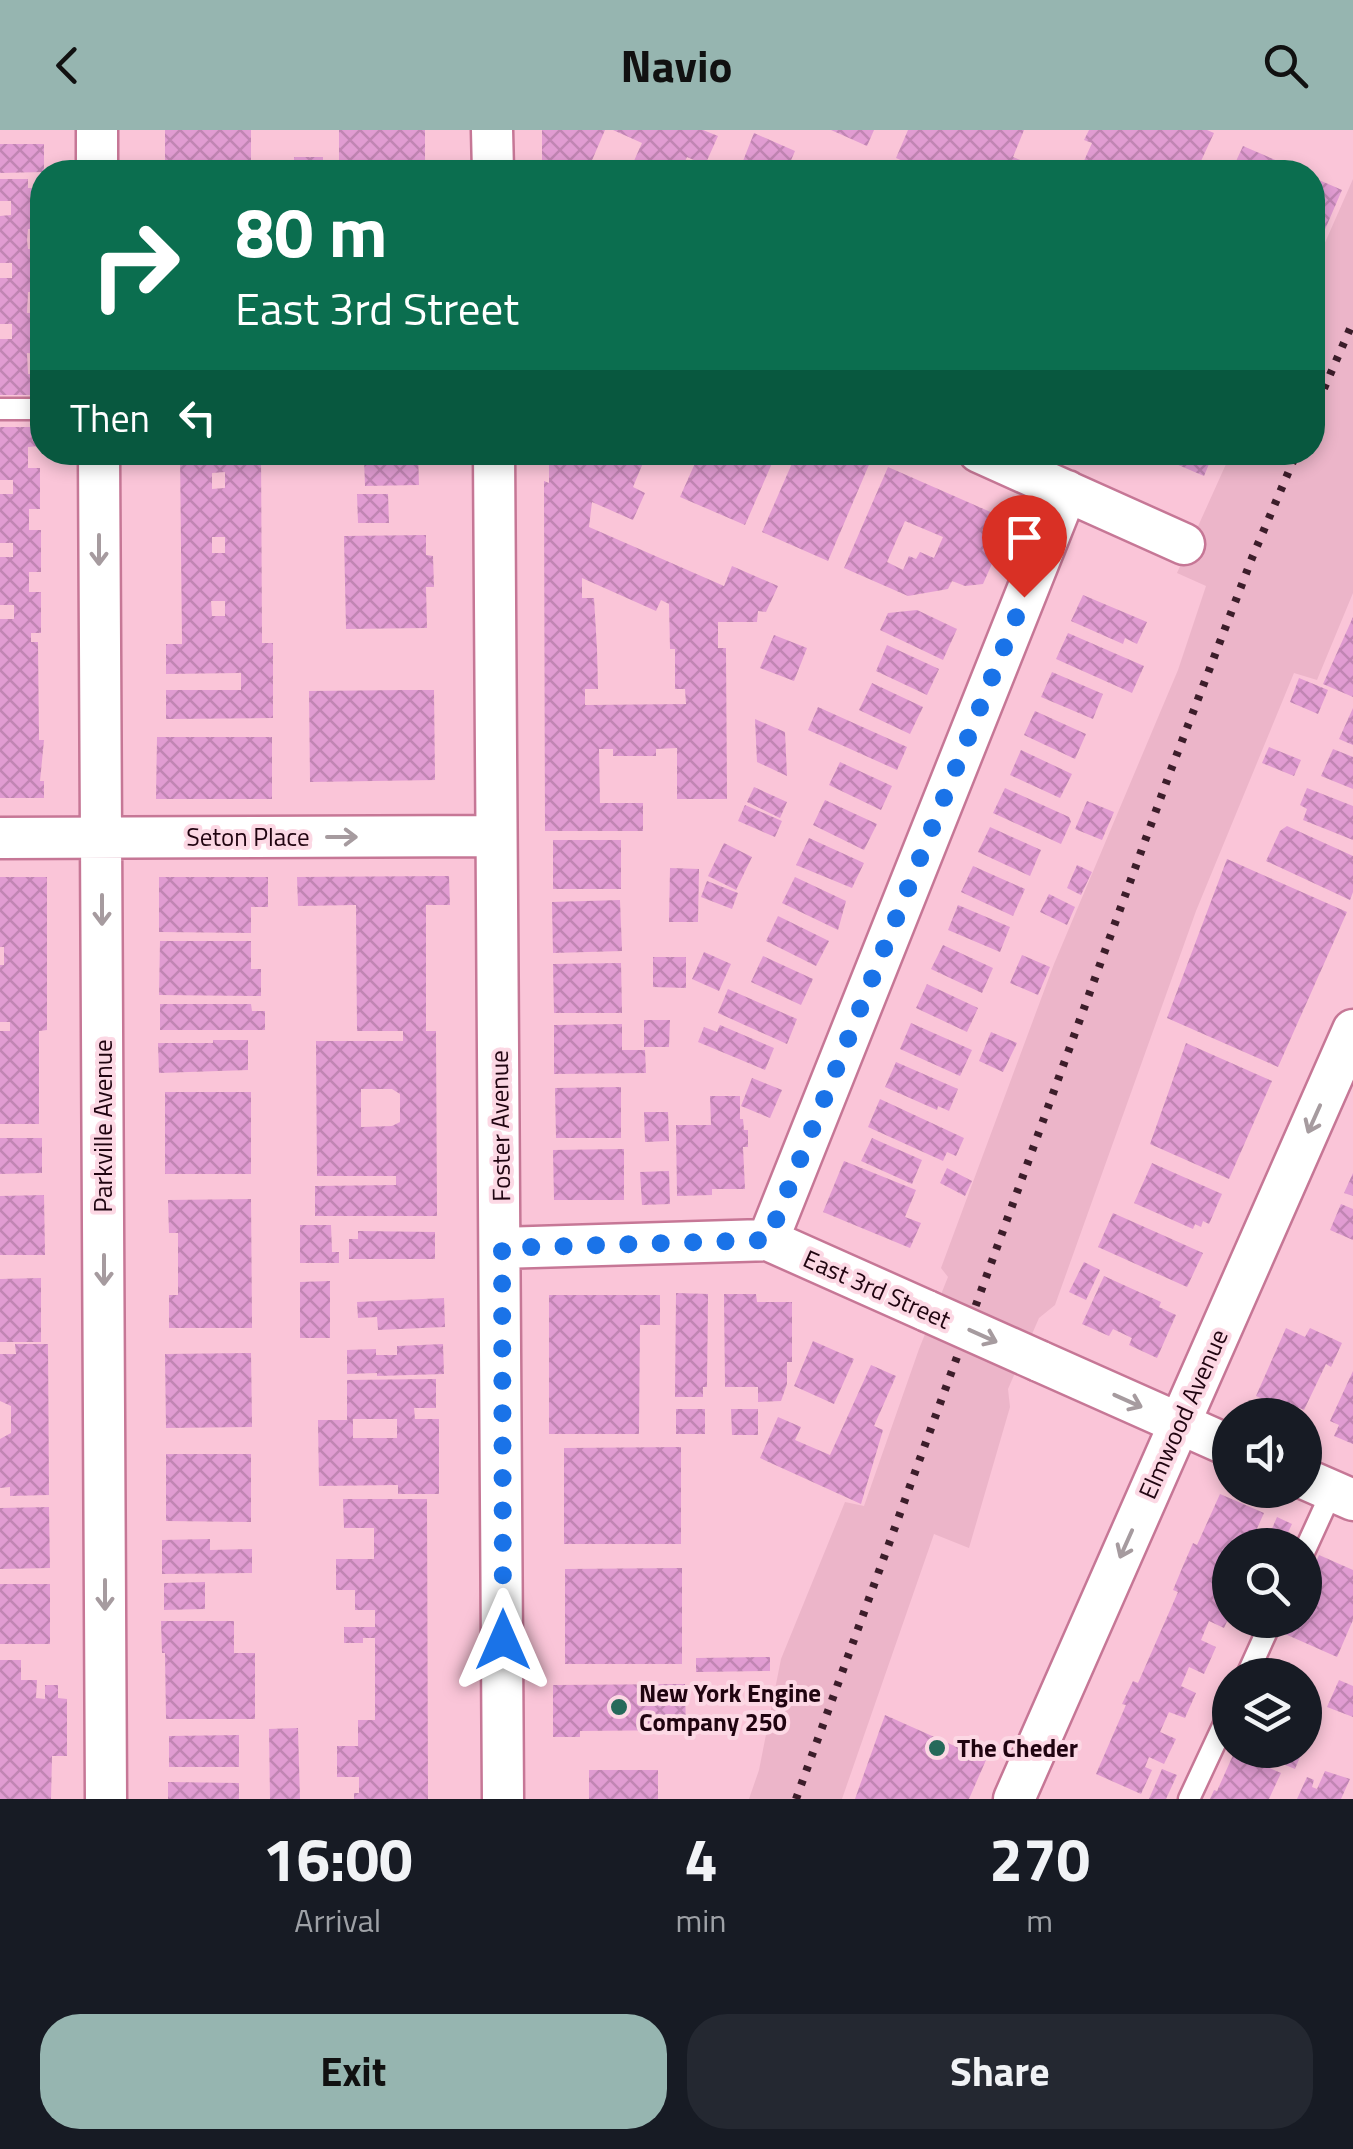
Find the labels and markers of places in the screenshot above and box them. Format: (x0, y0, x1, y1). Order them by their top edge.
pin (982, 495, 1067, 598)
place label: New York Engine Company 250 (639, 1674, 821, 1741)
marker: New York Engine Company 250 (608, 1696, 630, 1718)
place label: The Cheder (957, 1729, 1078, 1767)
marker: The Cheder (926, 1737, 948, 1759)

